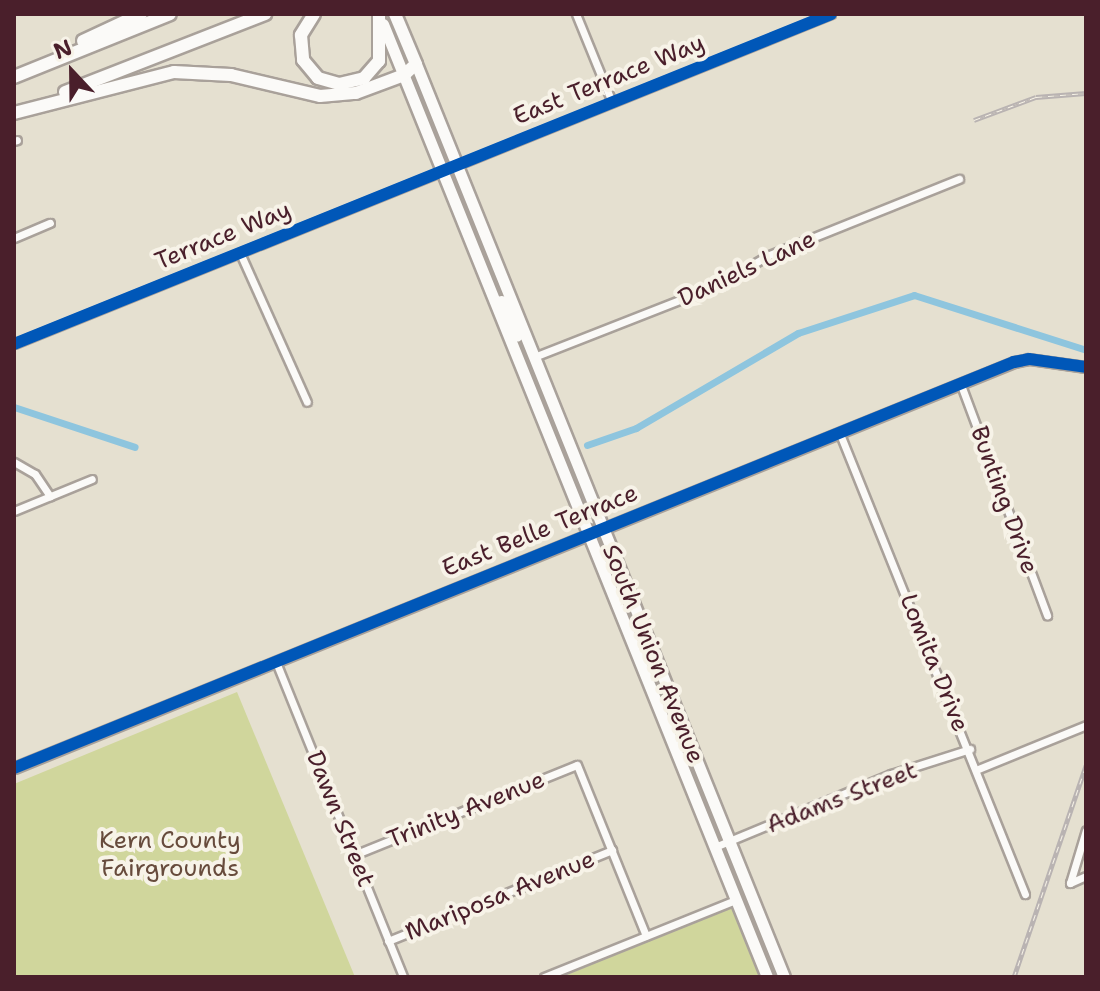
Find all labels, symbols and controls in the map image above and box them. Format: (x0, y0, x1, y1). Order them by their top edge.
street label: East Terrace Way (509, 29, 709, 131)
north arrow (32, 32, 112, 112)
text: N (49, 33, 76, 66)
street label: Terrace Way (151, 196, 295, 276)
street label: Daniels Lane (674, 225, 820, 313)
street label: Bunting Drive (964, 422, 1044, 578)
street label: East Belle Terrace (438, 479, 642, 583)
street label: South Union Avenue (596, 540, 710, 768)
street label: Lomita Drive (893, 590, 975, 736)
street label: Dawn Street (300, 747, 380, 891)
street label: Adams Street (763, 756, 921, 840)
street label: Trinity Avenue (383, 765, 549, 855)
park label: Kern County Fairgrounds (99, 827, 241, 883)
street label: Mariposa Avenue (401, 845, 599, 947)

